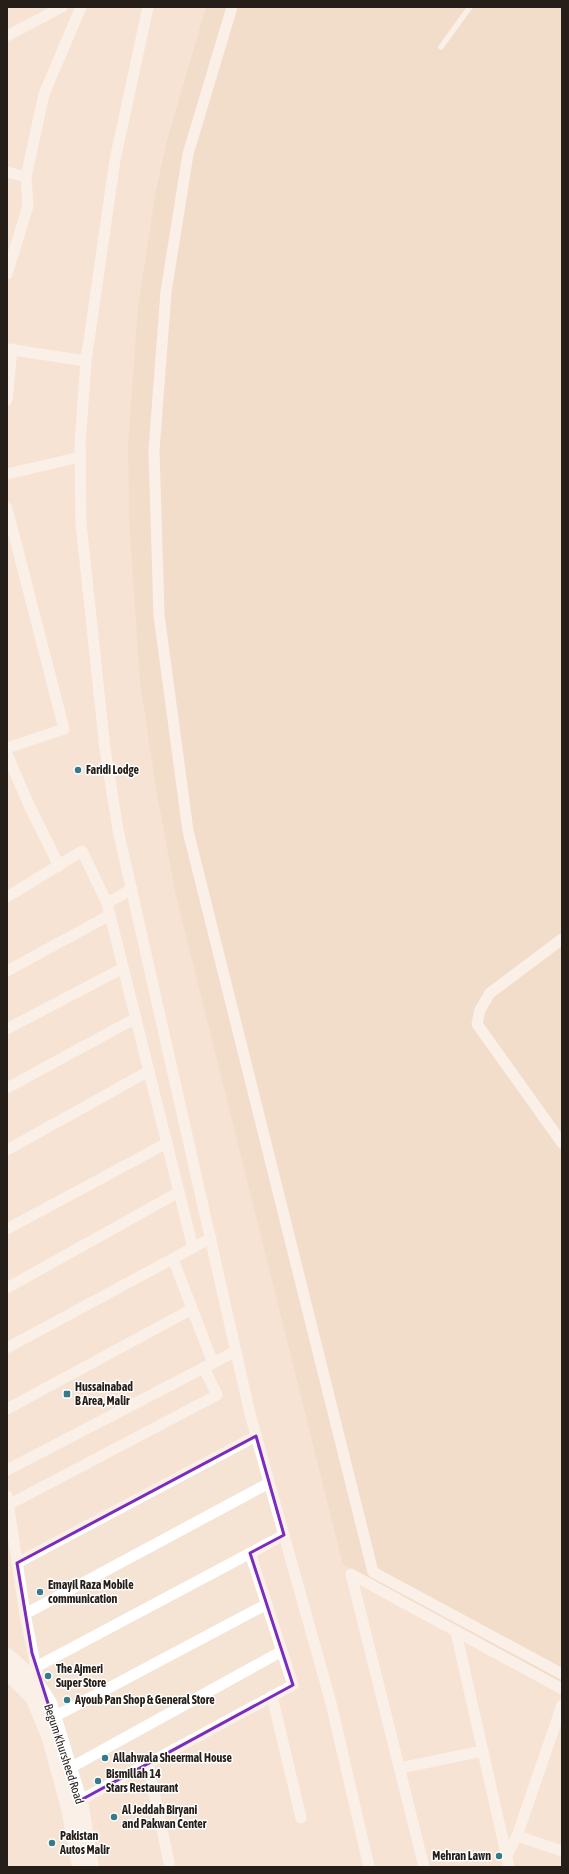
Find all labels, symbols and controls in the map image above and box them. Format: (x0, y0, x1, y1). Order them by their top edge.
place label: Faridi Lodge (86, 763, 139, 777)
marker: Faridi Lodge (73, 765, 83, 775)
place label: Hussainabad B Area, Malir (75, 1380, 133, 1408)
marker: Hussainabad B Area, Malir (62, 1389, 72, 1399)
place label: Emayil Raza Mobile communication (48, 1578, 134, 1606)
marker: Emayil Raza Mobile communication (35, 1587, 45, 1597)
place label: The Ajmeri Super Store (56, 1662, 107, 1690)
marker: The Ajmeri Super Store (43, 1671, 53, 1681)
place label: Ayoub Pan Shop & General Store (74, 1693, 215, 1707)
marker: Ayoub Pan Shop & General Store (62, 1695, 72, 1705)
street label: Begum Khursheed Road (41, 1702, 87, 1806)
place label: Allahwala Sheermal House (112, 1751, 233, 1765)
marker: Allahwala Sheermal House (100, 1753, 110, 1763)
place label: Bismillah 14 Stars Restaurant (106, 1767, 179, 1795)
marker: Bismillah 14 Stars Restaurant (93, 1776, 103, 1786)
place label: Al Jeddah Biryani and Pakwan Center (121, 1803, 207, 1831)
marker: Al Jeddah Biryani and Pakwan Center (109, 1812, 119, 1822)
place label: Pakistan Autos Malir (59, 1829, 110, 1857)
marker: Pakistan Autos Malir (47, 1838, 57, 1848)
place label: Mehran Lawn (432, 1849, 491, 1863)
marker: Mehran Lawn (494, 1851, 504, 1861)

